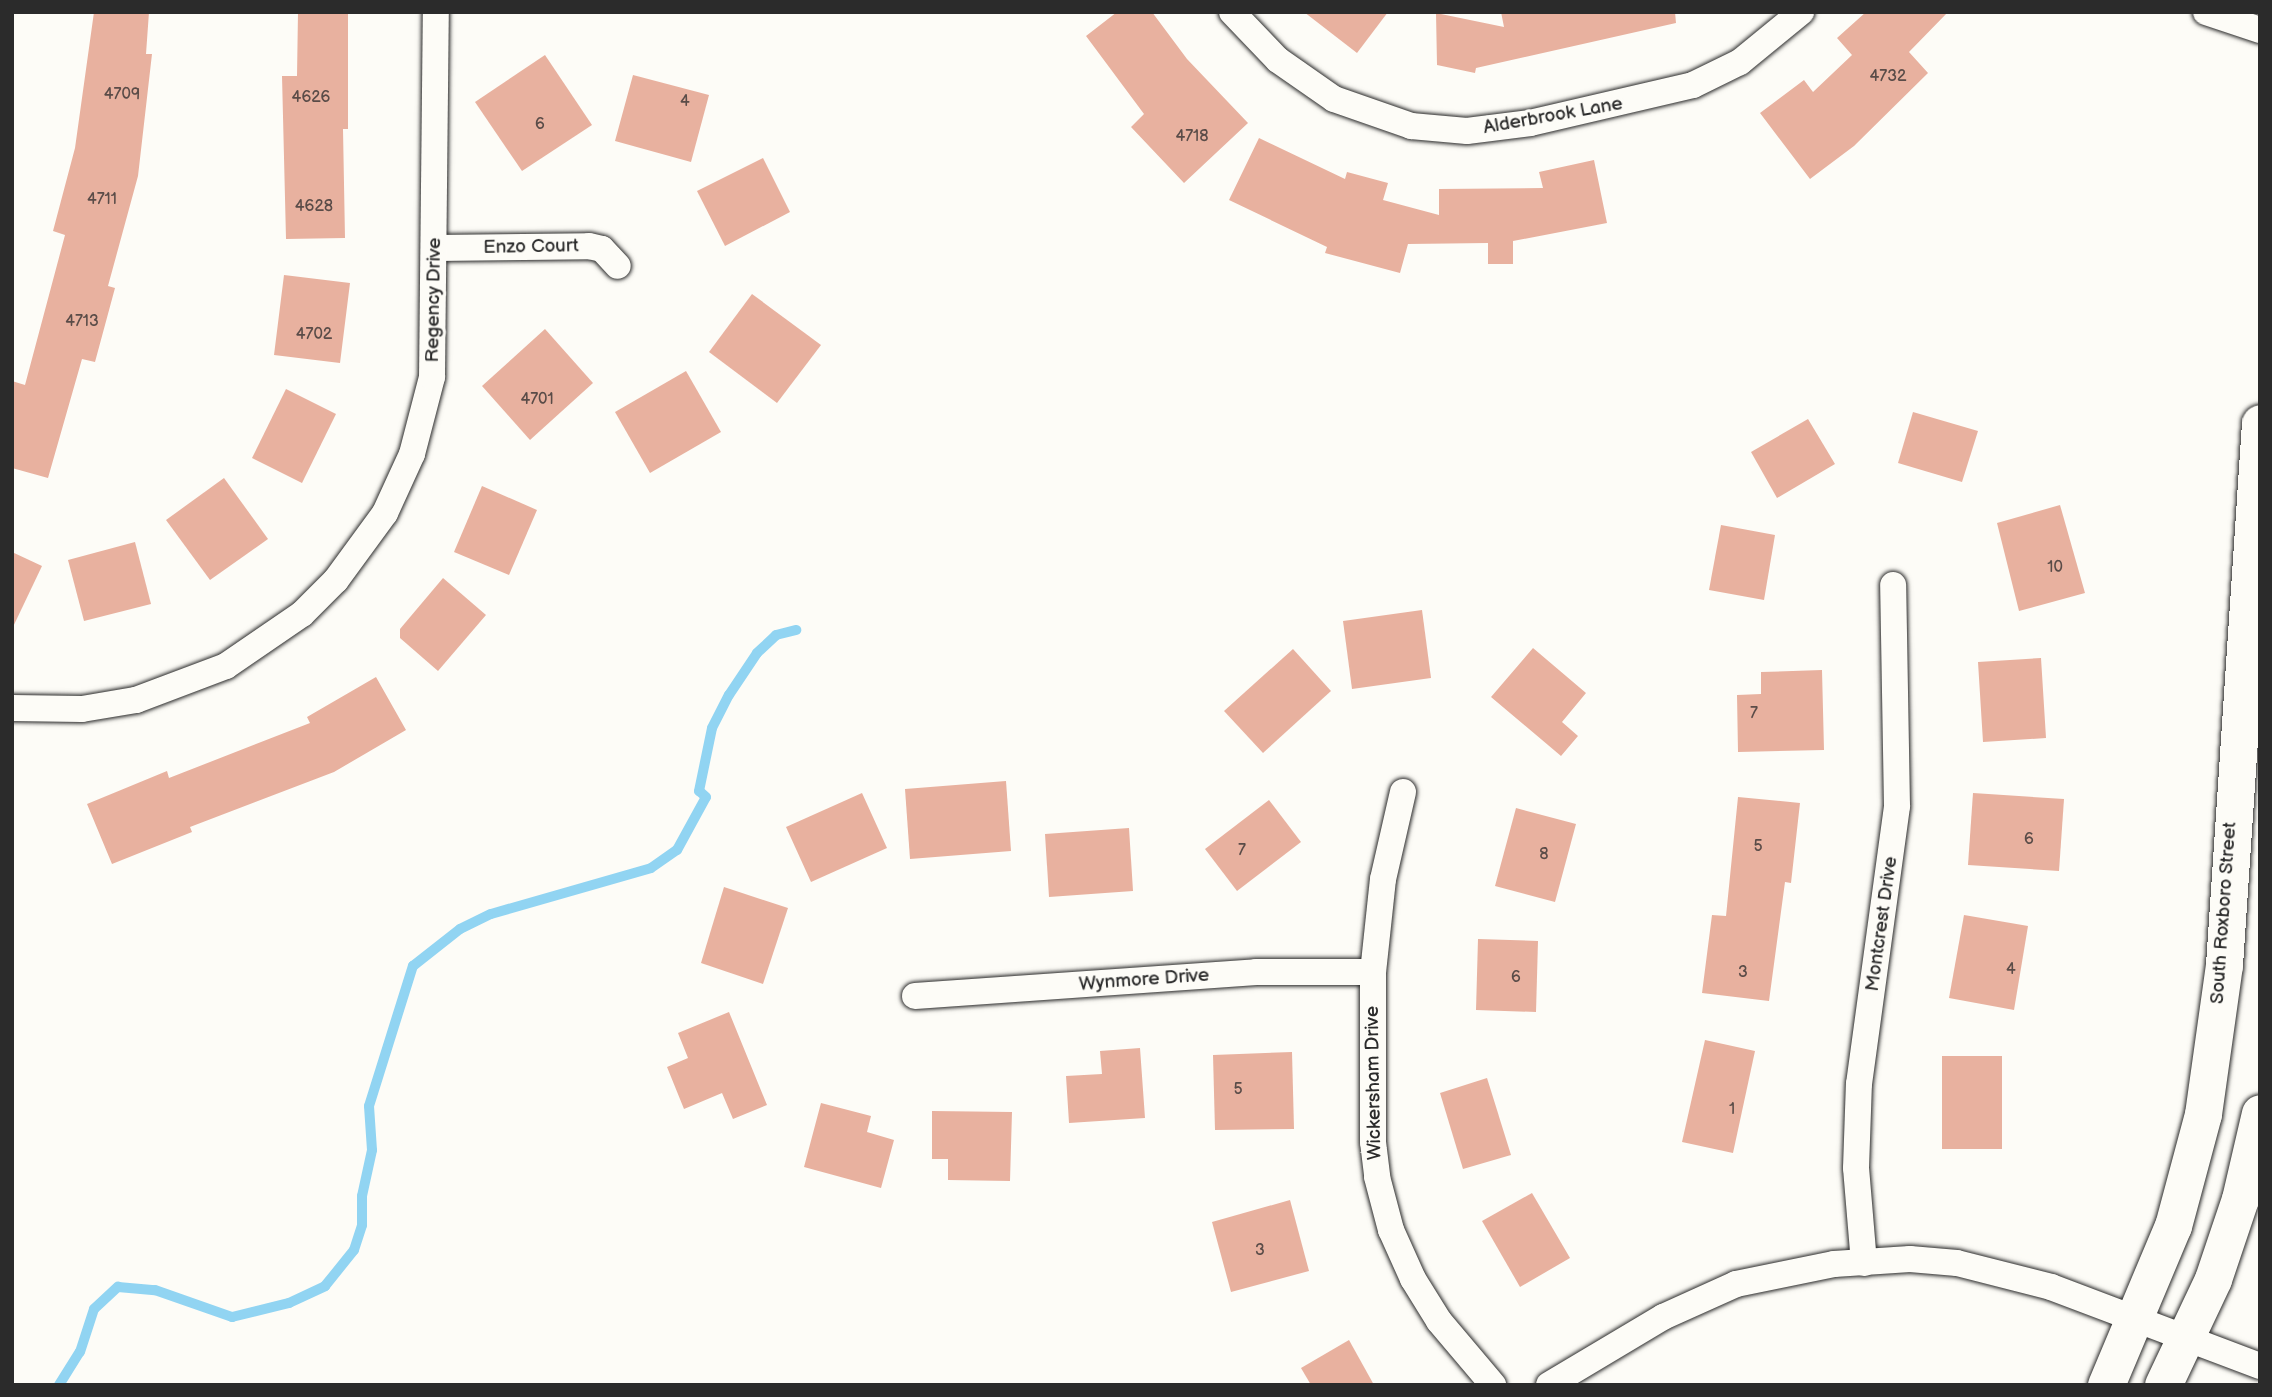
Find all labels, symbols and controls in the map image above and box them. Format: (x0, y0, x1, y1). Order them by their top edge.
house number: 4732 (1870, 67, 1906, 87)
house number: 4709 (104, 85, 140, 105)
house number: 4626 (292, 88, 330, 108)
house number: 4 (680, 92, 690, 112)
street label: Alderbrook Lane (1482, 93, 1624, 139)
house number: 6 (535, 115, 545, 135)
house number: 4718 (1175, 127, 1209, 147)
house number: 4711 (87, 190, 117, 210)
house number: 4628 (295, 197, 333, 217)
street label: Enzo Court (483, 235, 579, 259)
street label: Regency Drive (422, 237, 446, 363)
house number: 4713 (65, 312, 99, 332)
house number: 4702 (296, 325, 332, 345)
house number: 4701 (520, 390, 554, 410)
house number: 10 (2047, 558, 2063, 578)
house number: 7 (1750, 704, 1758, 724)
street label: South Roxboro Street (2206, 821, 2242, 1005)
house number: 6 (2024, 830, 2034, 850)
house number: 5 (1753, 837, 1763, 857)
house number: 7 (1238, 841, 1246, 861)
house number: 8 (1539, 845, 1549, 865)
street label: Montcrest Drive (1861, 855, 1903, 993)
house number: 4 (2006, 960, 2016, 980)
house number: 3 (1738, 963, 1748, 983)
street label: Wynmore Drive (1078, 964, 1210, 996)
house number: 6 (1511, 968, 1521, 988)
street label: Wickersham Drive (1361, 1006, 1387, 1160)
house number: 5 (1233, 1080, 1243, 1100)
house number: 1 (1729, 1100, 1735, 1120)
house number: 3 (1255, 1241, 1265, 1261)

